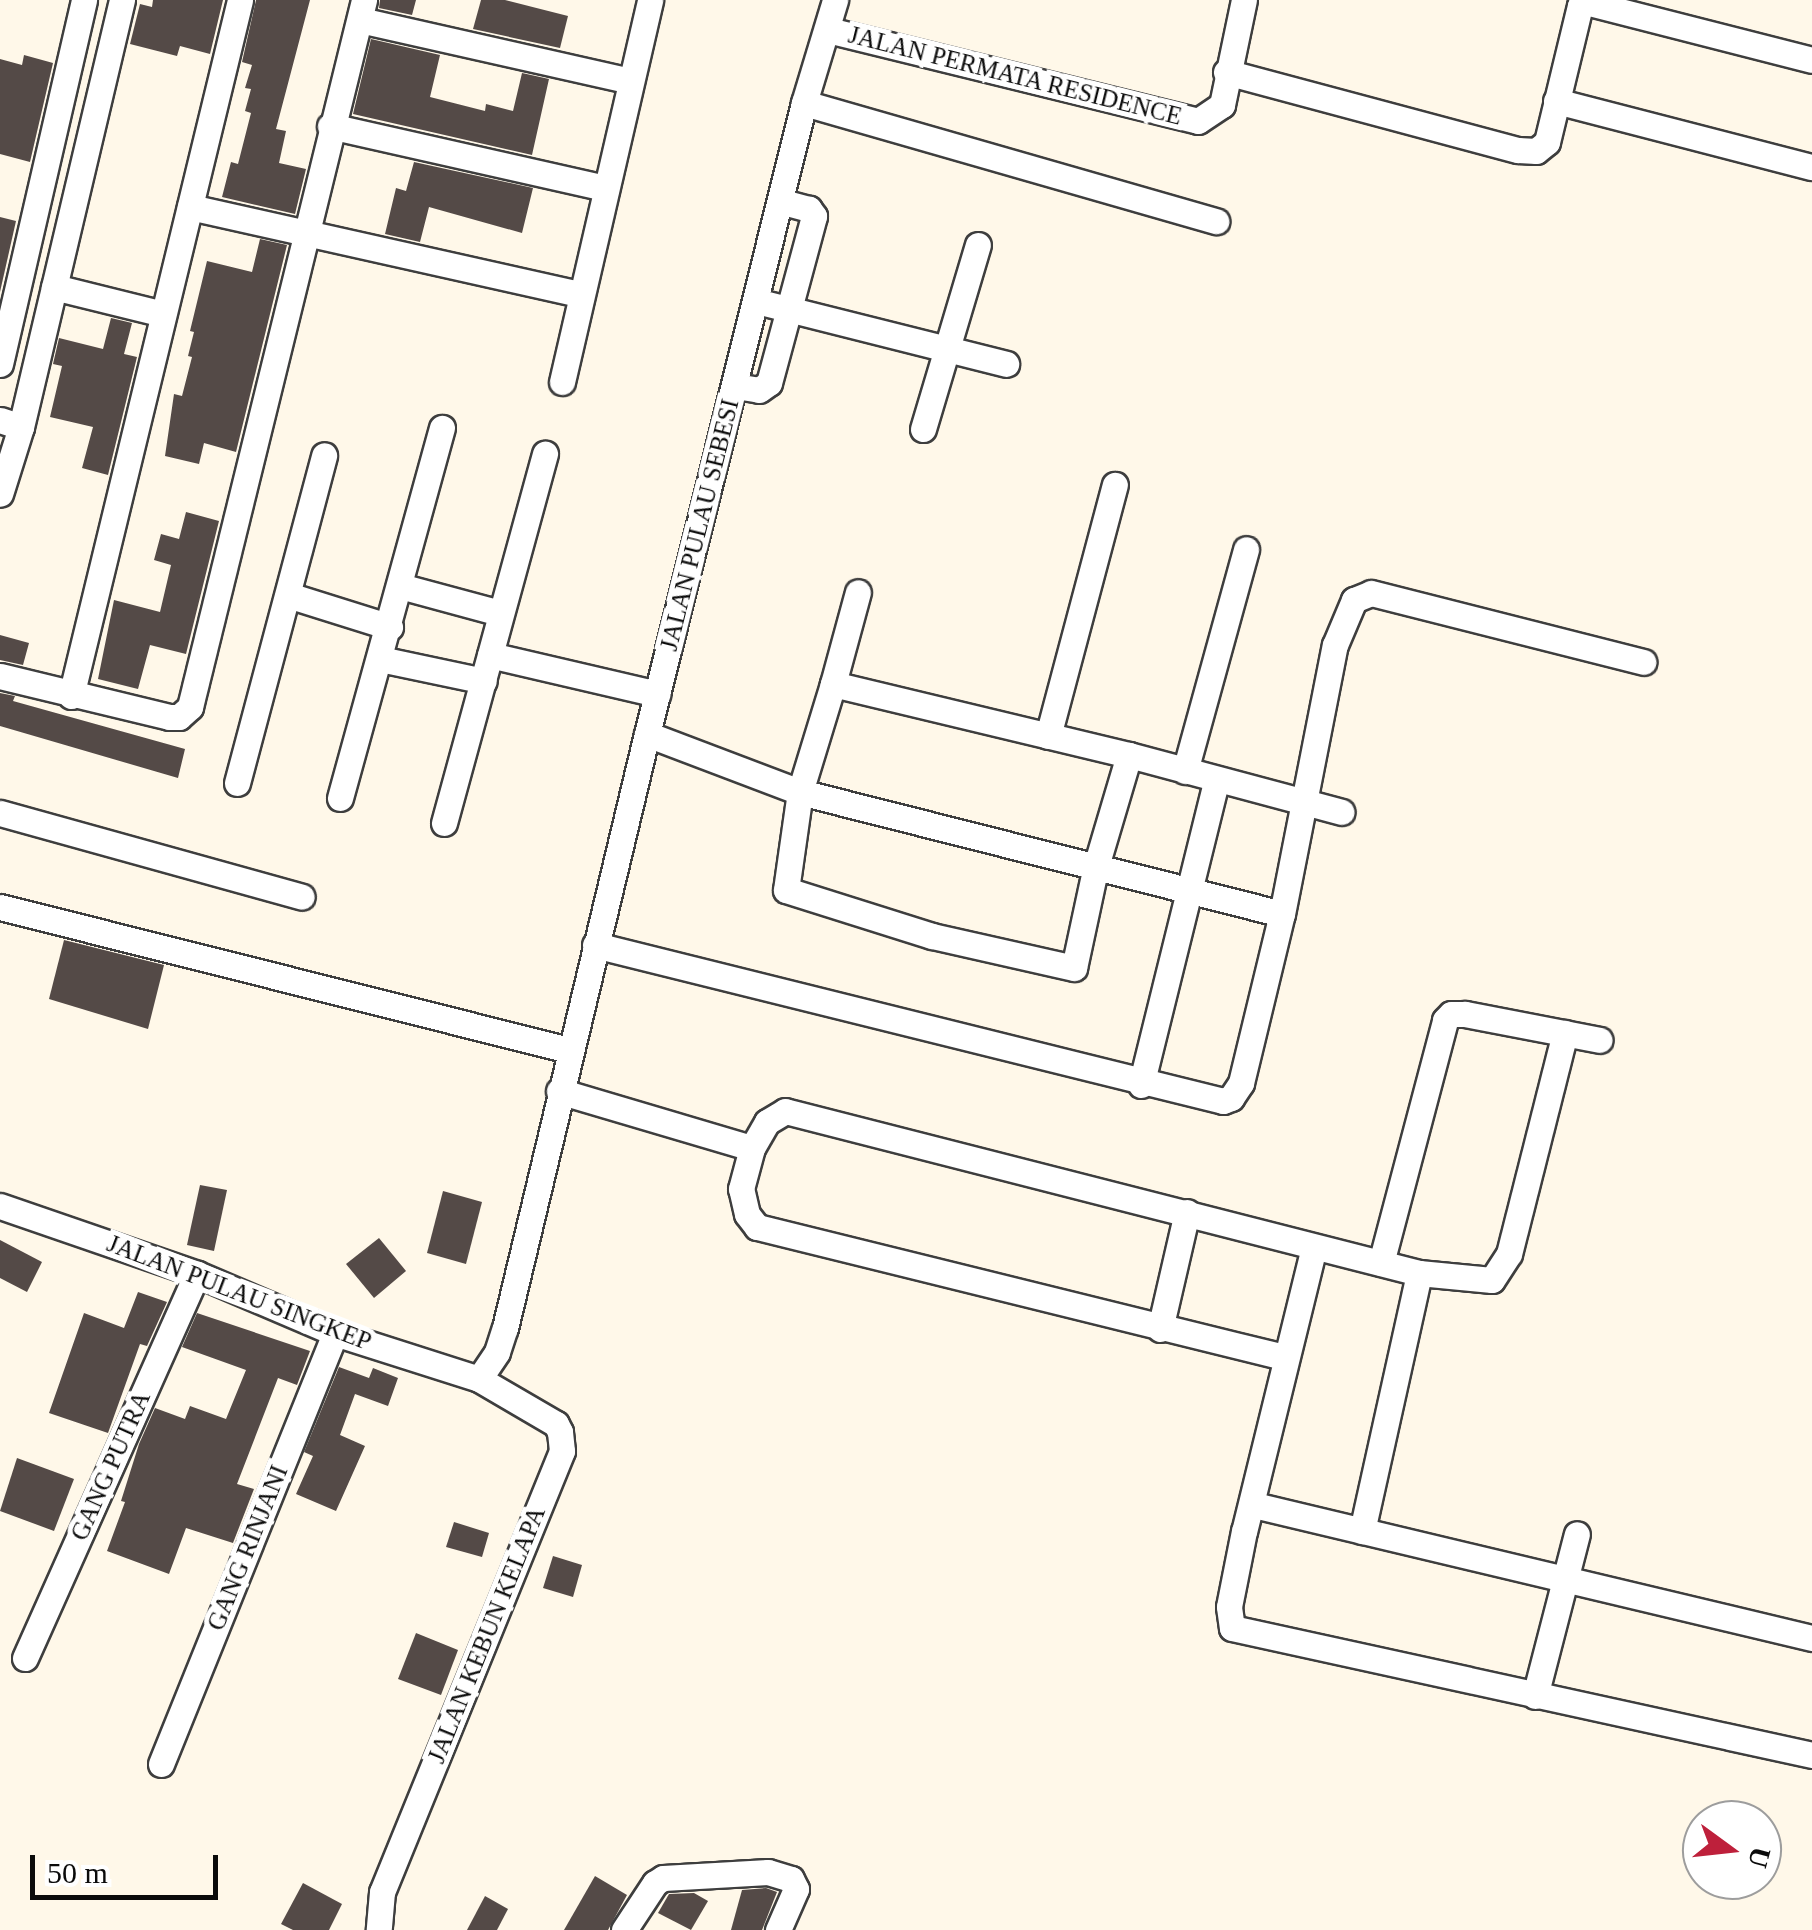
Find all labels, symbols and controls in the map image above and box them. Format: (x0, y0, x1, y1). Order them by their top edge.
street label: JALAN PERMATA RESIDENCE (845, 20, 1185, 132)
street label: JALAN PULAU SEBESI (654, 396, 746, 654)
street label: JALAN PULAU SINGKEP (103, 1229, 375, 1357)
street label: GANG PUTRA (65, 1387, 157, 1545)
street label: GANG RINJANI (201, 1461, 295, 1635)
street label: JALAN KEBUN KELAPA (422, 1502, 552, 1768)
north arrow (1682, 1800, 1782, 1900)
scale bar (35, 1835, 222, 1897)
text: U (1742, 1844, 1777, 1871)
text: 50 m (47, 1856, 108, 1889)

